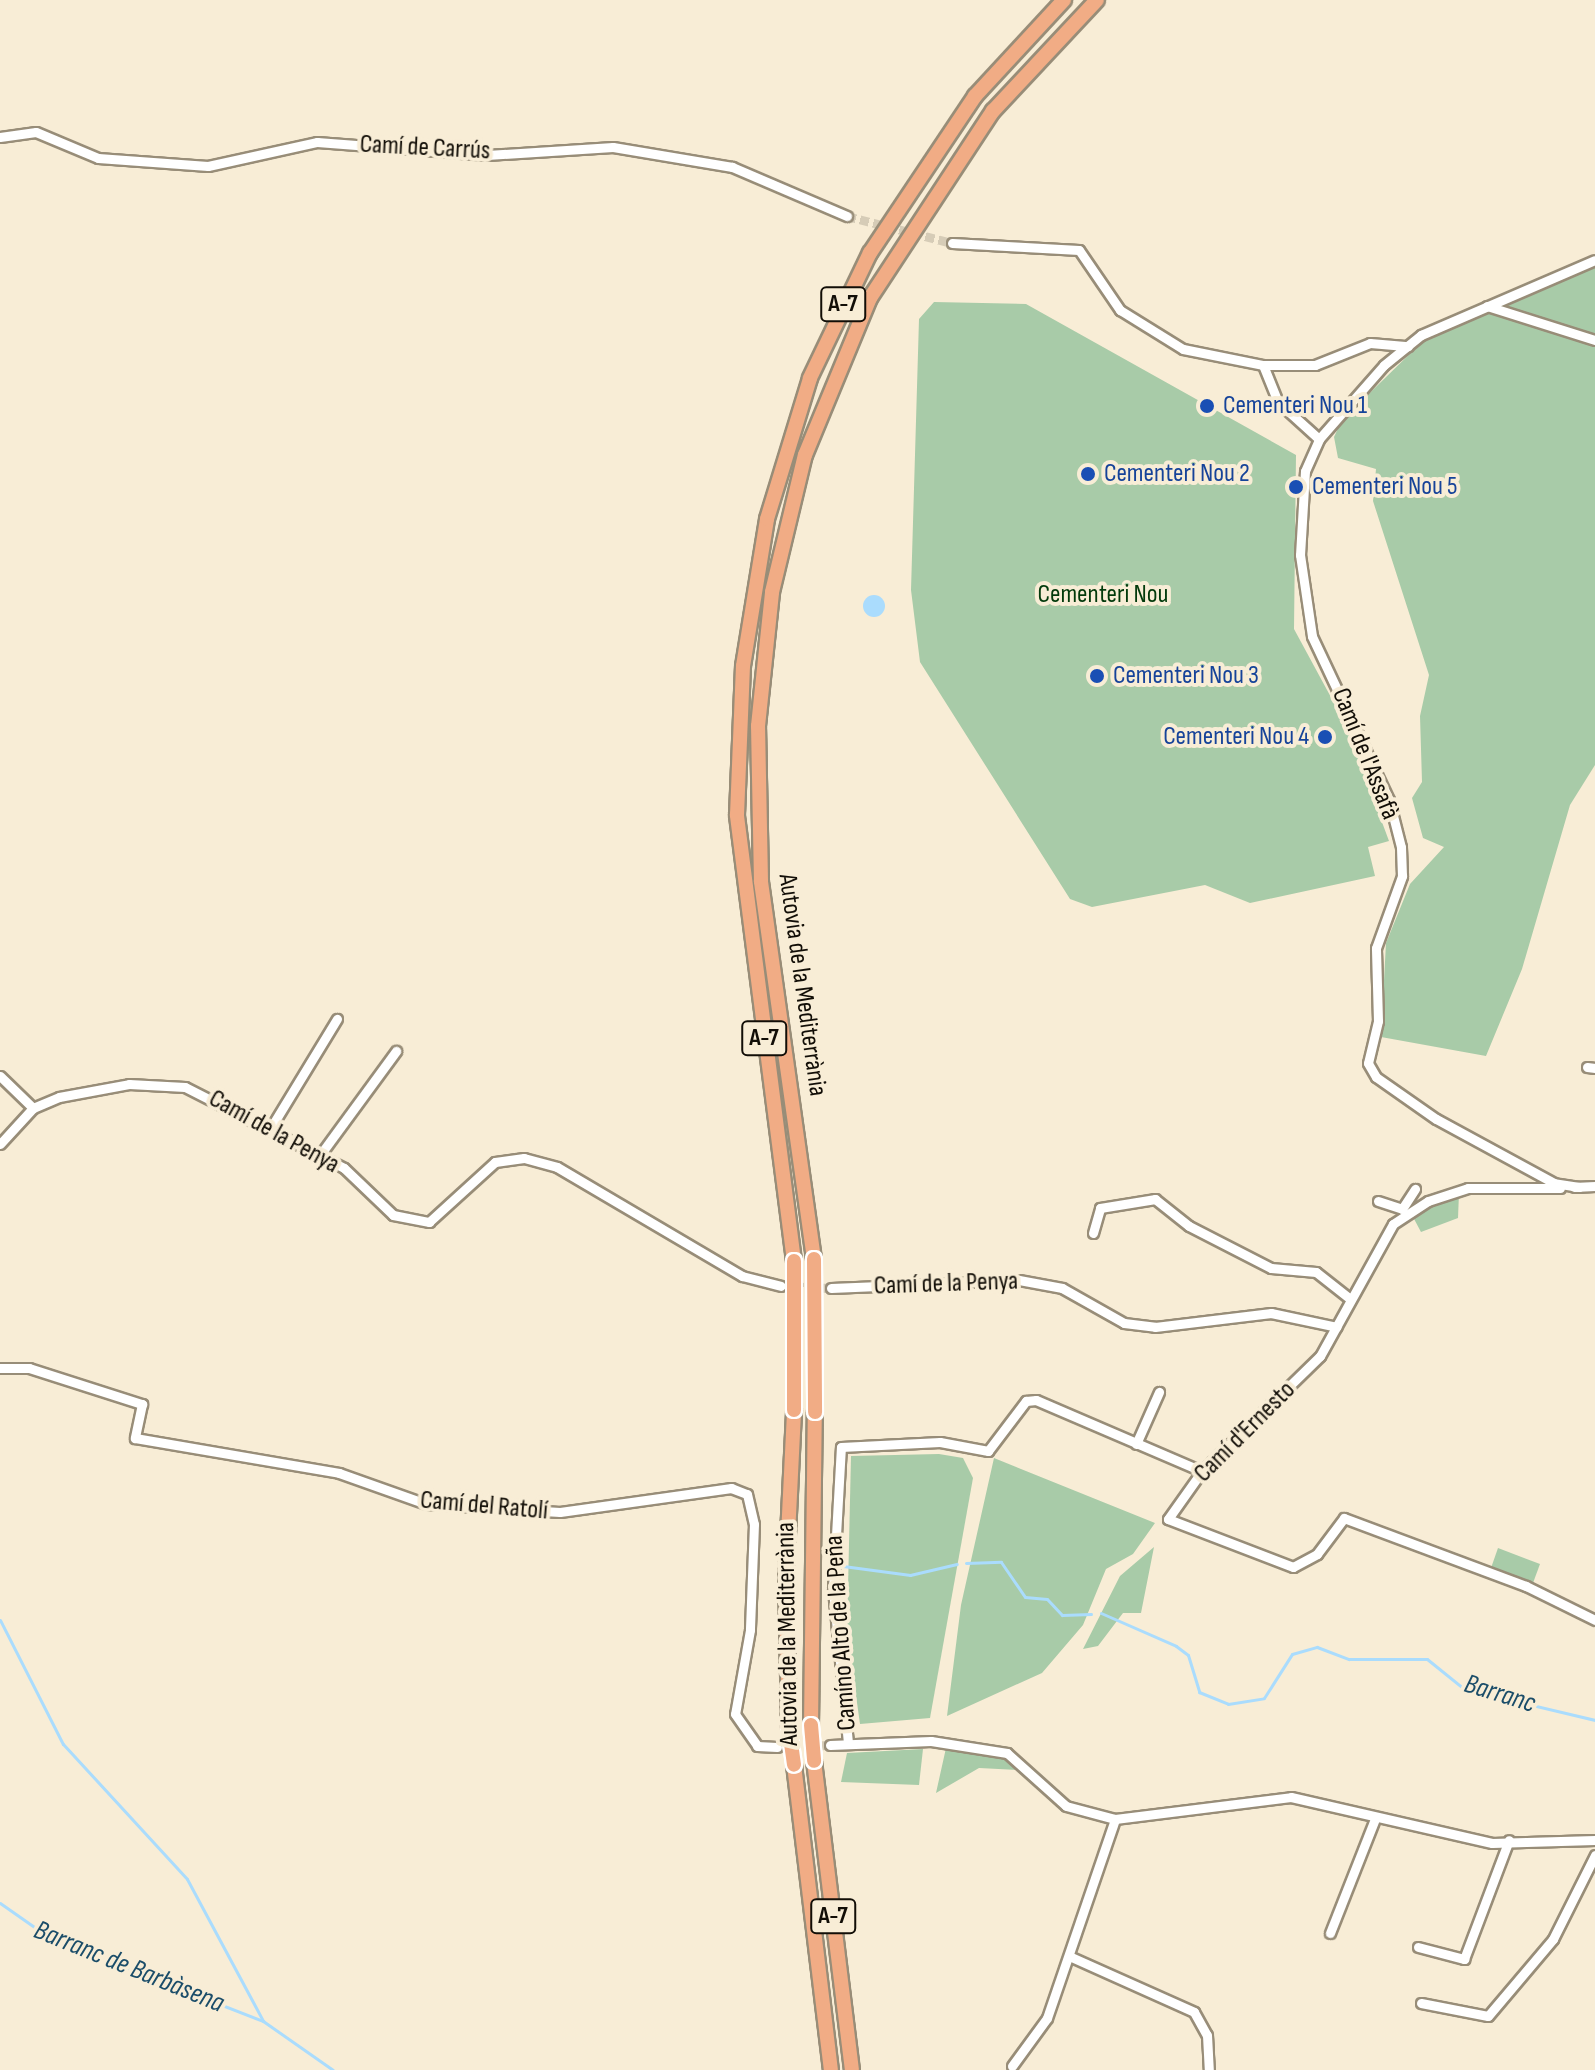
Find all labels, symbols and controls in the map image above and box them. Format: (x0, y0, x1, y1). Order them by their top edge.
street label: Camí de Carrús (359, 129, 491, 167)
road number: A-7 (819, 284, 867, 324)
place label: Cementeri Nou 1 (1223, 390, 1367, 422)
marker: Cementeri Nou 1 (1198, 397, 1216, 415)
place label: Cementeri Nou 2 (1104, 458, 1250, 490)
marker: Cementeri Nou 2 (1079, 465, 1097, 483)
place label: Cementeri Nou 5 (1312, 471, 1457, 503)
marker: Cementeri Nou 5 (1287, 478, 1305, 496)
park label: Cementeri Nou (1038, 579, 1168, 611)
place label: Cementeri Nou 3 (1113, 660, 1259, 692)
marker: Cementeri Nou 3 (1088, 667, 1106, 685)
street label: Camí de l'Assafà (1325, 684, 1405, 824)
place label: Cementeri Nou 4 (1163, 721, 1309, 753)
marker: Cementeri Nou 4 (1316, 728, 1334, 746)
street label: Autovia de la Mediterrània (771, 872, 833, 1098)
road number: A-7 (740, 1018, 788, 1058)
street label: Camí de la Penya (203, 1083, 345, 1181)
street label: Camí de la Penya (873, 1266, 1019, 1302)
street label: Camí d'Ernesto (1188, 1375, 1302, 1489)
street label: Camí del Ratolí (419, 1485, 549, 1527)
street label: Autovia de la Mediterrània (770, 1522, 806, 1746)
street label: Camíno Alto de la Peña (819, 1534, 863, 1732)
water label: Barranc (1460, 1667, 1540, 1721)
road number: A-7 (809, 1896, 857, 1936)
water label: Barranc de Barbàsena (29, 1914, 229, 2020)

